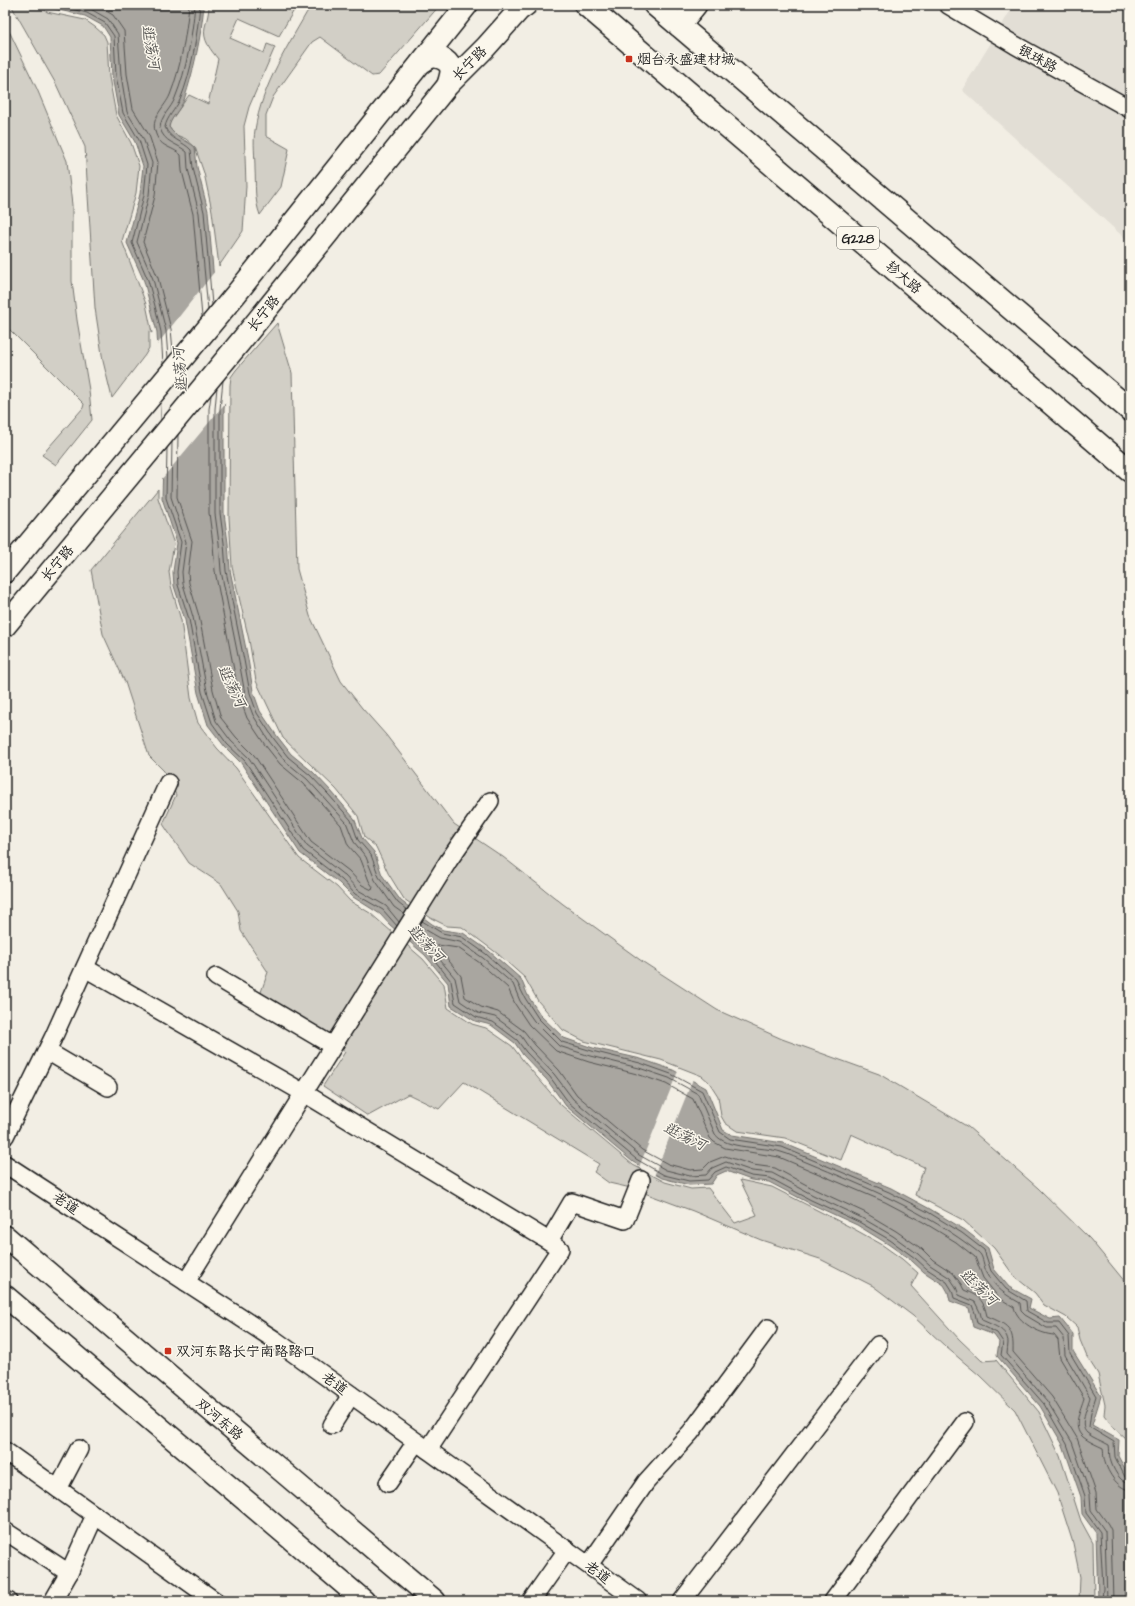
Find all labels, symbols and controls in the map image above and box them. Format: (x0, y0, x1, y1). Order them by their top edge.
water label: 逛荡河 (136, 23, 165, 74)
street label: 银珠路 (1014, 40, 1061, 78)
street label: 长宁路 (448, 42, 492, 86)
place label: 烟台永盛建材城 (637, 50, 735, 70)
marker: 烟台永盛建材城 (624, 54, 634, 64)
road number: G228 (837, 227, 879, 249)
street label: 轸大路 (881, 256, 926, 299)
street label: 长宁路 (243, 291, 285, 336)
water label: 逛荡河 (168, 344, 193, 393)
street label: 长宁路 (37, 541, 79, 586)
water label: 逛荡河 (212, 661, 252, 714)
water label: 逛荡河 (403, 920, 451, 969)
water label: 逛荡河 (660, 1117, 712, 1157)
street label: 老道 (48, 1188, 83, 1220)
water label: 逛荡河 (955, 1264, 1004, 1313)
place label: 双河东路长宁南路路口 (176, 1342, 316, 1362)
marker: 双河东路长宁南路路口 (163, 1346, 173, 1356)
street label: 老道 (317, 1367, 352, 1400)
street label: 双河东路 (191, 1394, 247, 1445)
street label: 老道 (580, 1556, 615, 1589)

